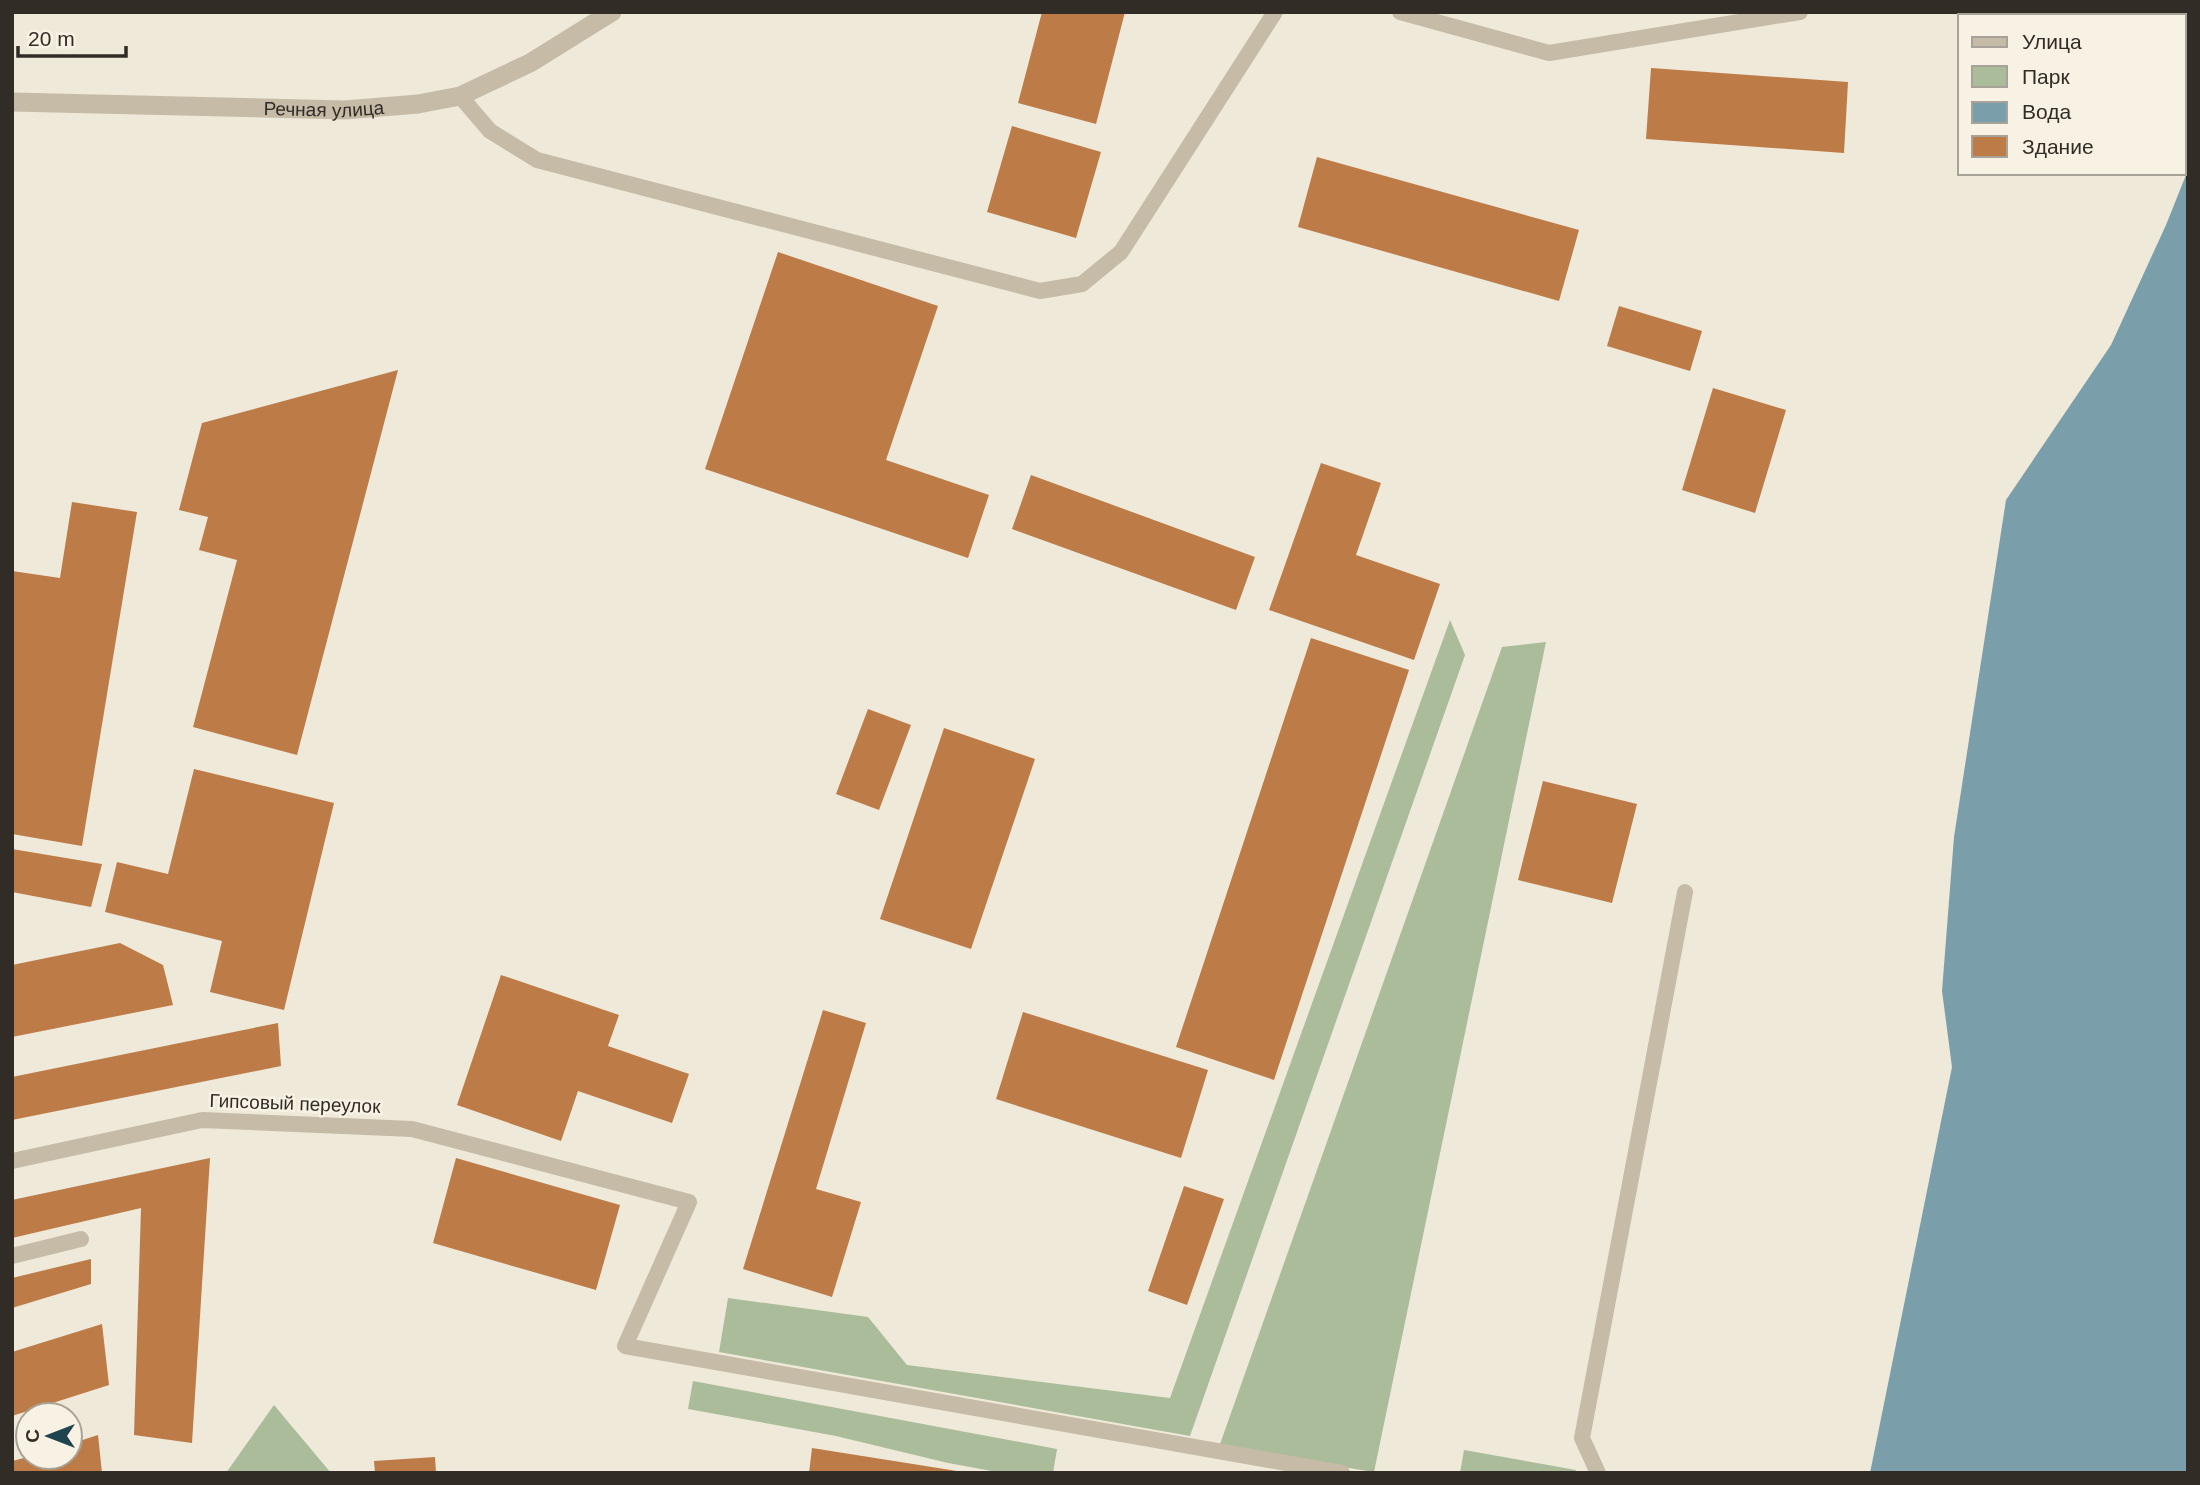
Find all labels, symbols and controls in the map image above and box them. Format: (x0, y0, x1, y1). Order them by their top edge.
scale bar (18, 14, 126, 58)
legend (1958, 14, 2186, 175)
text: 20 m (28, 27, 75, 50)
text: Улица (2022, 30, 2082, 53)
text: Парк (2022, 65, 2070, 88)
street label: Речная улица (263, 97, 385, 121)
text: Вода (2022, 100, 2071, 123)
text: Здание (2022, 135, 2094, 158)
street label: Гипсовый переулок (209, 1090, 382, 1117)
north arrow (14, 1401, 84, 1471)
text: С (22, 1429, 43, 1443)

